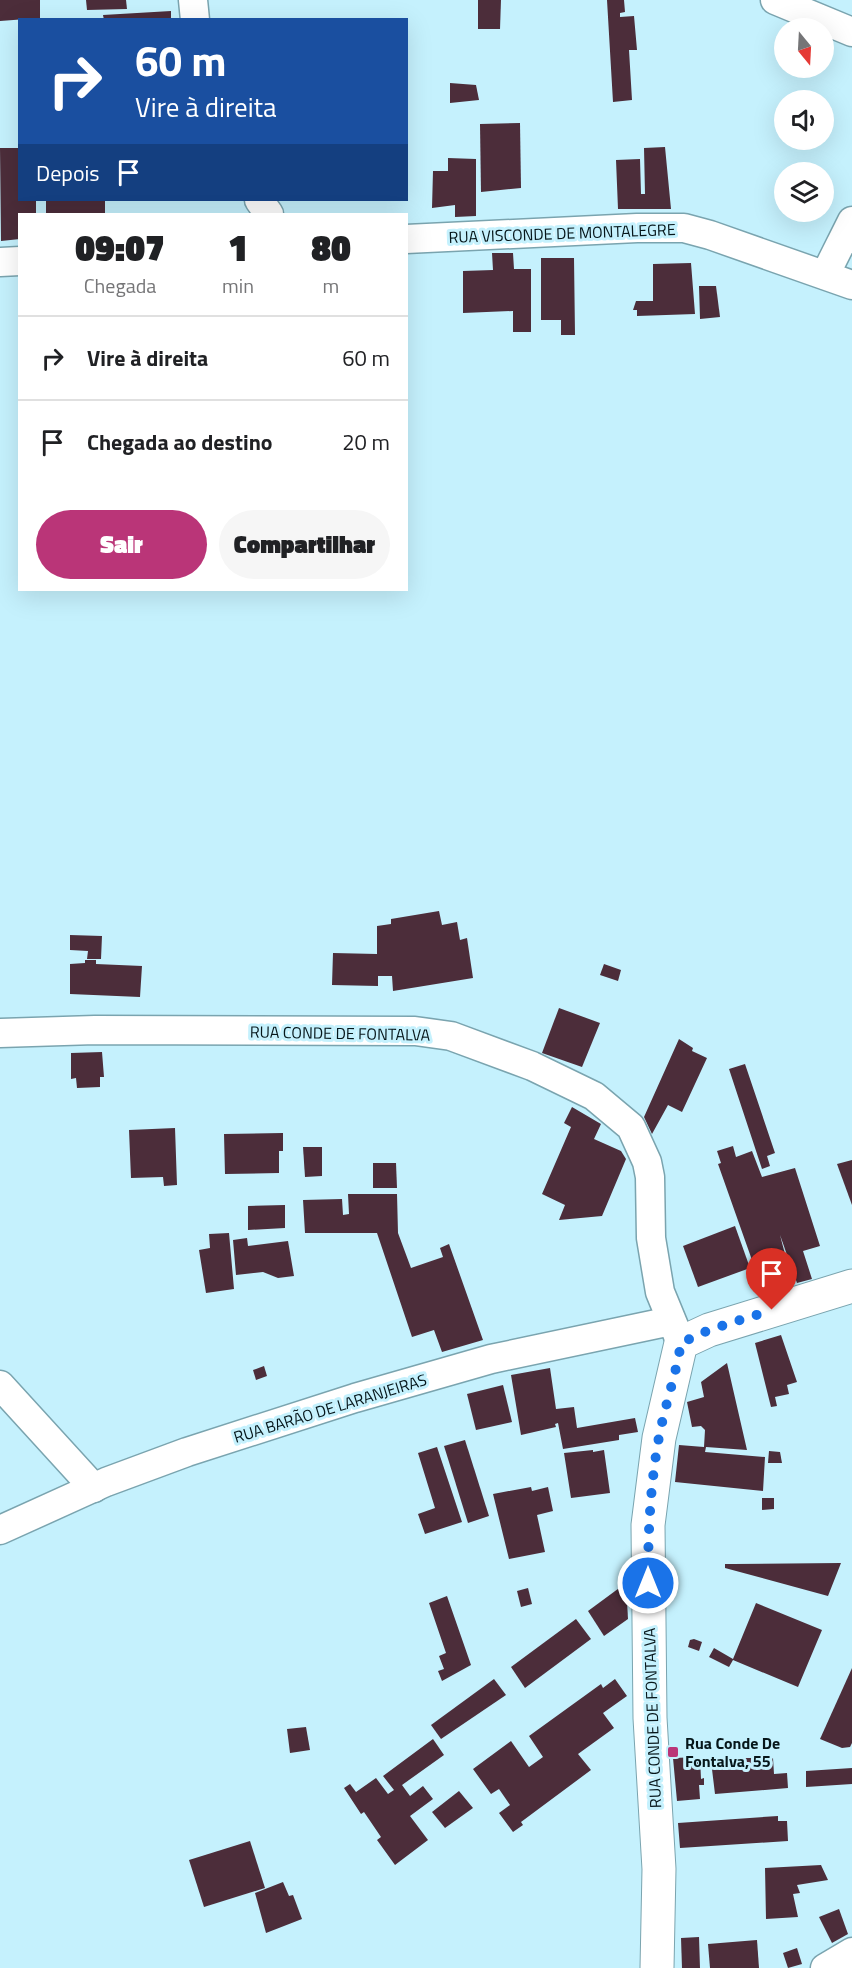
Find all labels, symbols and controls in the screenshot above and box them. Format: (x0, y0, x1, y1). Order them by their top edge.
north arrow (774, 18, 834, 78)
map controls (774, 18, 834, 222)
text: 60 m (135, 28, 227, 92)
icon: right (36, 42, 114, 120)
text: Vire à direita (135, 86, 277, 127)
button: sound (774, 90, 834, 150)
text: Depois (36, 156, 100, 190)
icon: arrive (112, 156, 145, 189)
button: layers (774, 162, 834, 222)
street label: RUA VISCONDE DE MONTALEGRE (448, 217, 676, 249)
text: 09:07 (75, 220, 165, 275)
text: 1 (228, 220, 248, 275)
text: 80 (311, 220, 351, 275)
text: Chegada (84, 270, 156, 301)
text: min (222, 270, 254, 301)
text: m (323, 270, 339, 301)
text: Vire à direita (87, 341, 208, 375)
text: 60 m (342, 341, 390, 375)
icon: right (36, 342, 69, 375)
text: Chegada ao destino (87, 425, 273, 459)
text: 20 m (342, 425, 390, 459)
icon: arrive (36, 426, 69, 459)
button: Sair (36, 510, 207, 579)
button: Compartilhar (219, 510, 390, 579)
street label: RUA CONDE DE FONTALVA (250, 1019, 431, 1047)
pin (746, 1248, 797, 1310)
icon: arrive (755, 1257, 788, 1290)
street label: RUA BARÃO DE LARANJEIRAS (231, 1367, 429, 1449)
position arrow (616, 1551, 680, 1615)
street label: RUA CONDE DE FONTALVA (637, 1627, 667, 1809)
place label: Rua Conde De Fontalva, 55 (685, 1731, 780, 1773)
marker: Rua Conde De Fontalva, 55 (666, 1745, 680, 1759)

